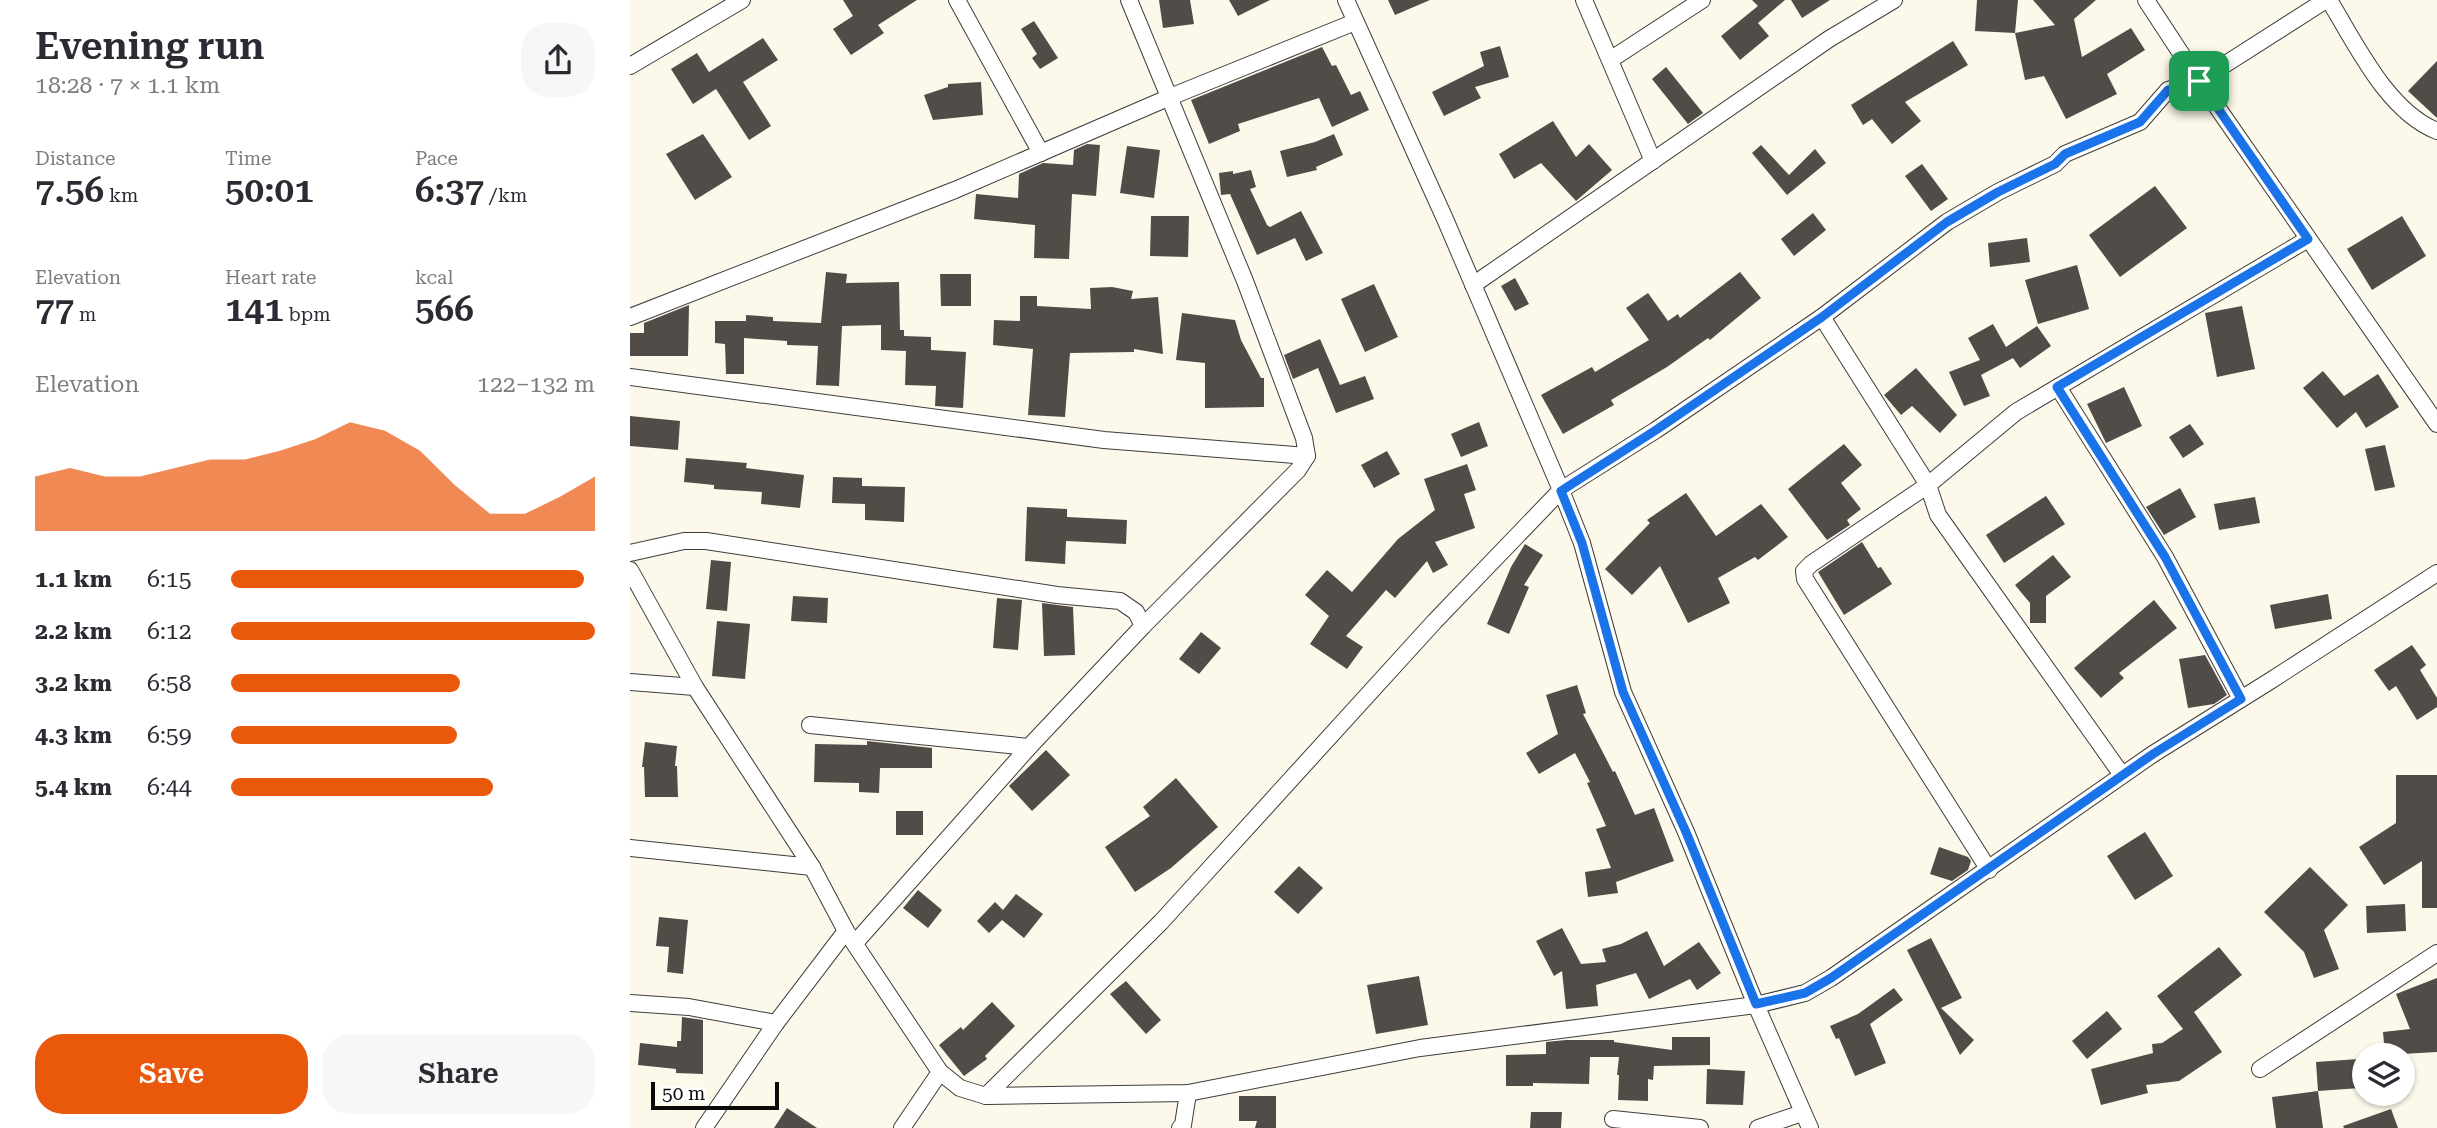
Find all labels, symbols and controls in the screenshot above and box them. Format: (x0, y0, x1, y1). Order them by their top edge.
button: share (521, 23, 595, 97)
text: Evening run (35, 24, 264, 68)
pin (2169, 51, 2229, 111)
icon: arrive (2180, 62, 2218, 100)
text: 18:28 · 7 × 1.1 km (35, 72, 220, 99)
text: Distance (35, 147, 115, 170)
text: Time (225, 147, 272, 170)
text: Pace (415, 147, 458, 170)
text: 7.56 (35, 170, 104, 211)
text: 50:01 (225, 170, 314, 211)
text: 6:37 (415, 170, 484, 211)
text: km (104, 184, 138, 207)
text: /km (484, 184, 527, 207)
text: Elevation (35, 266, 121, 289)
text: Heart rate (225, 266, 316, 289)
text: kcal (415, 266, 453, 289)
text: 77 (35, 289, 74, 330)
text: 141 (225, 289, 284, 330)
text: 566 (415, 289, 474, 330)
text: m (74, 303, 96, 326)
text: bpm (284, 303, 331, 326)
text: Elevation (35, 371, 139, 398)
text: 122–132 m (477, 371, 595, 398)
text: 1.1 km (35, 566, 112, 593)
text: 6:15 (147, 566, 192, 593)
text: 2.2 km (35, 618, 112, 645)
text: 6:12 (147, 618, 192, 645)
text: 3.2 km (35, 670, 112, 697)
text: 6:58 (147, 670, 192, 697)
text: 4.3 km (35, 722, 112, 749)
text: 6:59 (147, 722, 192, 749)
text: 5.4 km (35, 774, 112, 801)
text: 6:44 (147, 774, 192, 801)
button: Save (35, 1034, 308, 1114)
button: Share (322, 1034, 595, 1114)
map controls (2352, 1043, 2415, 1106)
button: layers (2352, 1043, 2415, 1106)
scale bar (651, 1079, 779, 1111)
text: 50 m (662, 1082, 705, 1105)

